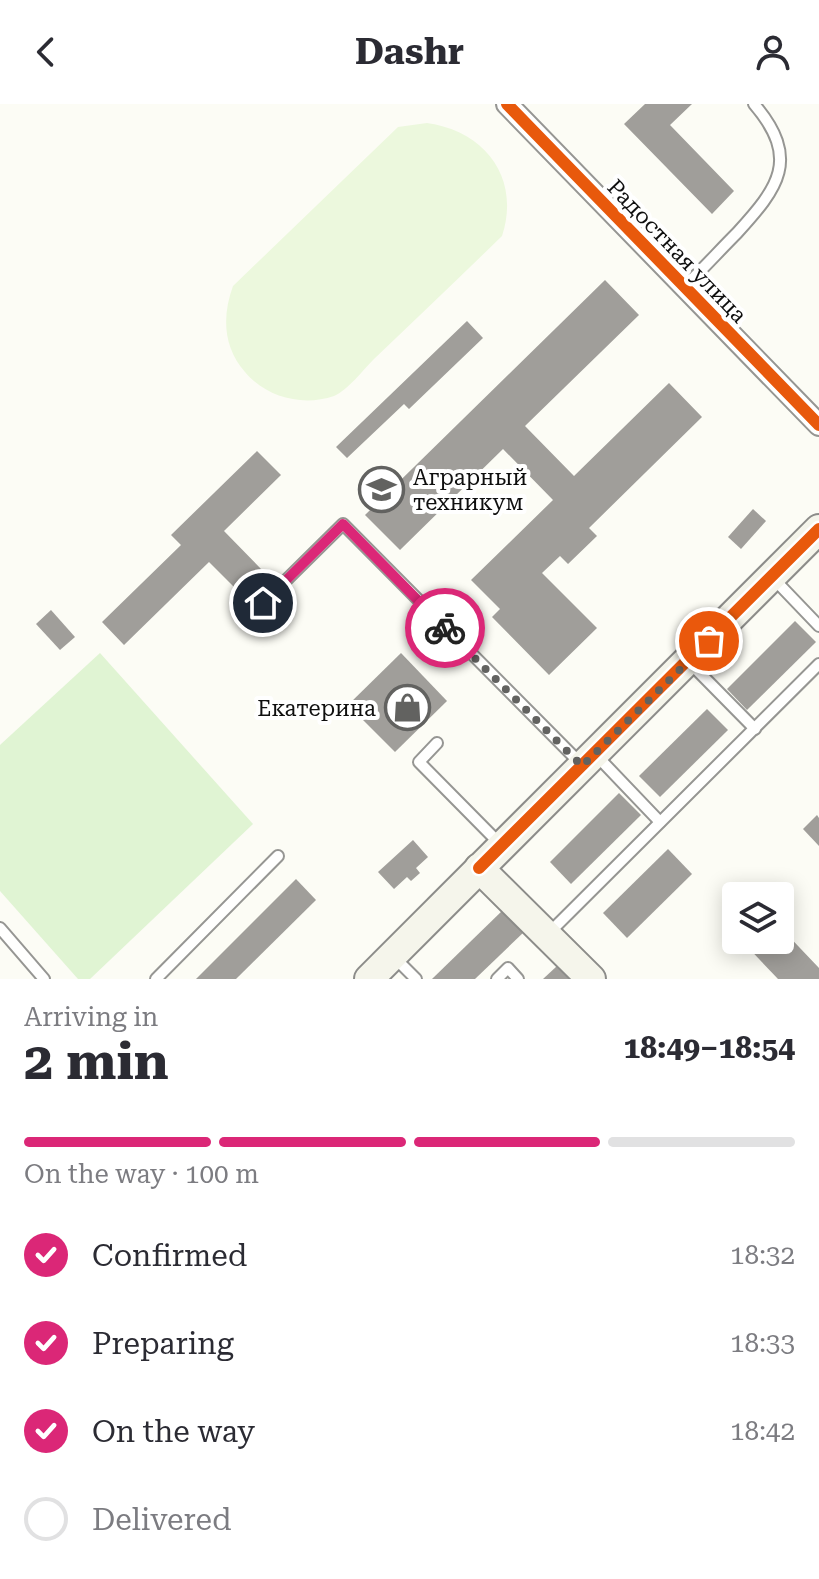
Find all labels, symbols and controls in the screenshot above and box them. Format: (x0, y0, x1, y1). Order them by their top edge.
icon: back (24, 30, 68, 74)
icon: person (751, 30, 795, 74)
text: Dashr (355, 31, 464, 73)
street label: Радостная улица (602, 174, 752, 328)
place label: Аграрный техникум (413, 465, 527, 515)
school or university icon: Аграрный техникум (358, 466, 406, 514)
pin (229, 569, 297, 637)
icon: home (241, 581, 285, 625)
courier (405, 588, 485, 668)
icon: bike (423, 606, 467, 650)
pin (675, 607, 743, 675)
icon: bag (687, 619, 731, 663)
shop icon: Екатерина (383, 684, 431, 732)
place label: Екатерина (257, 696, 376, 721)
map controls (722, 882, 794, 954)
button: layers (722, 882, 794, 954)
text: Arriving in (24, 1002, 158, 1032)
text: 18:49–18:54 (623, 1030, 795, 1065)
text: 2 min (24, 1031, 169, 1092)
text: On the way · 100 m (24, 1159, 259, 1189)
icon: check (24, 1233, 68, 1277)
text: Confirmed (92, 1238, 247, 1273)
text: 18:32 (730, 1240, 795, 1270)
icon: check (24, 1321, 68, 1365)
text: Preparing (92, 1326, 234, 1361)
text: 18:33 (730, 1328, 795, 1358)
icon: check (24, 1409, 68, 1453)
text: On the way (92, 1414, 255, 1449)
text: 18:42 (730, 1416, 795, 1446)
text: Delivered (92, 1502, 231, 1537)

